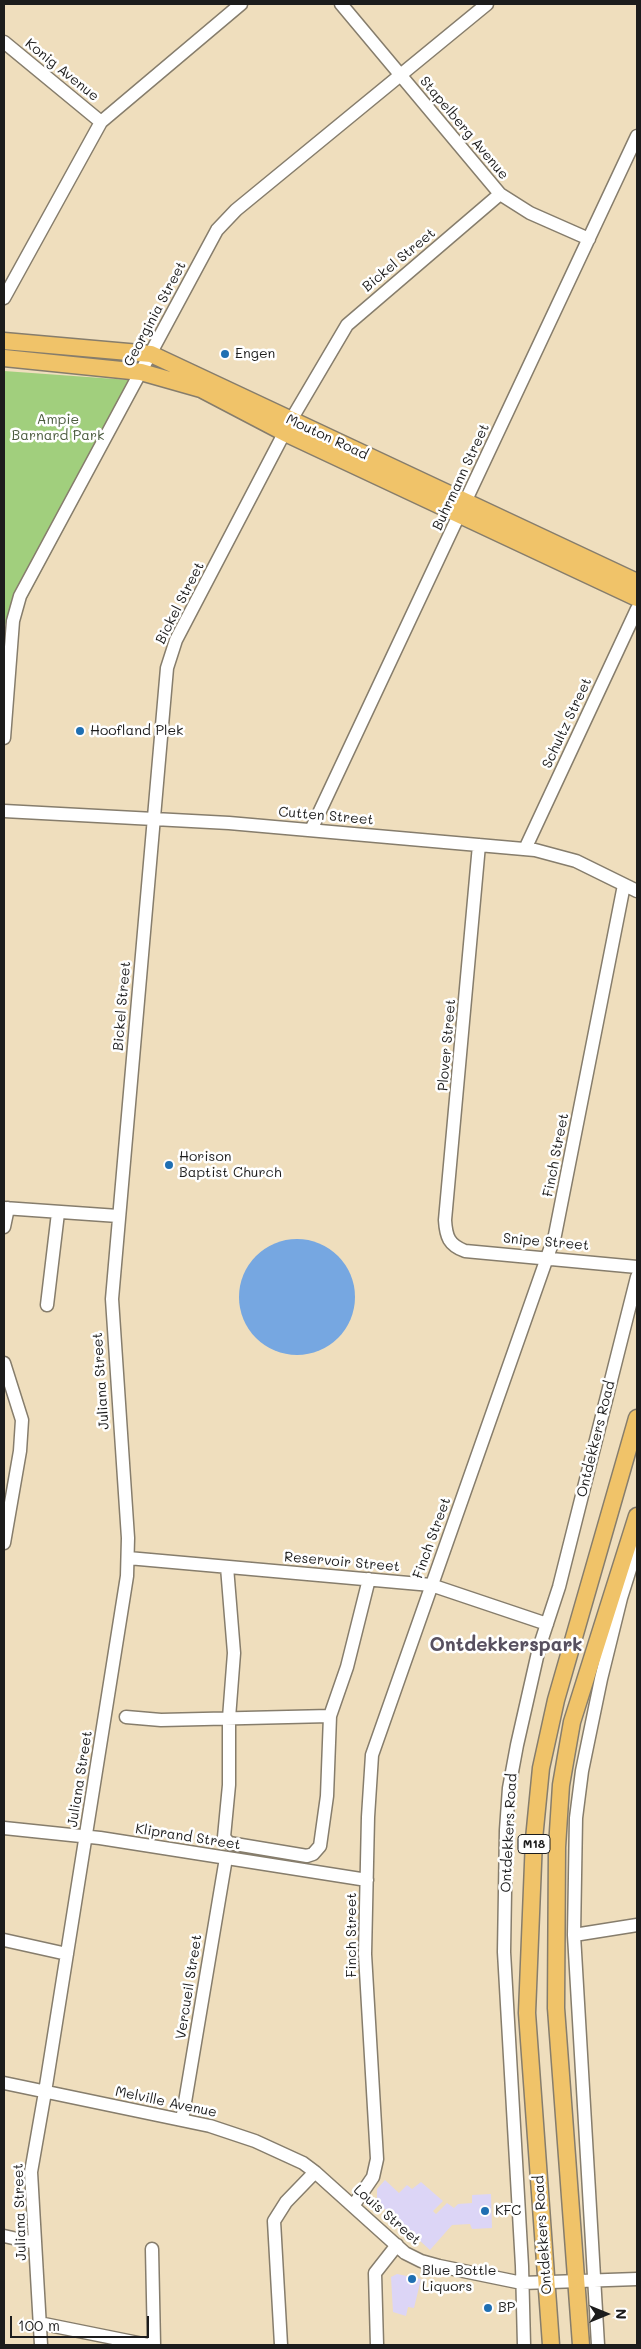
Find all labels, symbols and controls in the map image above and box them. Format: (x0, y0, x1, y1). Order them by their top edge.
street label: Konig Avenue (22, 35, 102, 105)
street label: Stapelberg Avenue (416, 73, 512, 183)
street label: Bickel Street (359, 225, 439, 295)
street label: Georginia Street (120, 259, 190, 369)
place label: Engen (235, 346, 275, 362)
marker: Engen (219, 348, 231, 360)
street label: Mouton Road (283, 411, 371, 463)
park label: Ampie Barnard Park (11, 412, 105, 444)
street label: Buhrmann Street (429, 421, 493, 533)
street label: Bickel Street (152, 559, 208, 647)
street label: Schultz Street (539, 675, 595, 771)
place label: Hoofland Plek (90, 723, 184, 739)
marker: Hoofland Plek (74, 725, 86, 737)
street label: Cutten Street (278, 803, 374, 829)
street label: Bickel Street (110, 961, 134, 1051)
street label: Plover Street (435, 998, 459, 1092)
street label: Finch Street (540, 1112, 572, 1198)
place label: Horison Baptist Church (179, 1149, 282, 1182)
marker: Horison Baptist Church (163, 1159, 175, 1171)
street label: Snipe Street (502, 1230, 590, 1254)
street label: Juliana Street (89, 1332, 113, 1430)
street label: Ontdekkers Road (573, 1379, 619, 1499)
street label: Finch Street (410, 1495, 454, 1581)
street label: Reservoir Street (283, 1549, 401, 1575)
district label: Ontdekkerspark (429, 1634, 583, 1656)
street label: Juliana Street (64, 1730, 96, 1828)
street label: Ontdekkers Road (497, 1773, 521, 1893)
street label: Kliprand Street (134, 1820, 242, 1854)
road number: M18 (518, 1835, 550, 1854)
street label: Finch Street (344, 1892, 360, 1978)
street label: Vercueil Street (172, 1933, 206, 2041)
street label: Melville Avenue (114, 2083, 218, 2121)
street label: Juliana Street (10, 2163, 30, 2261)
street label: Ontdekkers Road (530, 2175, 556, 2295)
street label: Louis Street (350, 2181, 424, 2249)
place label: KFC (495, 2203, 521, 2219)
marker: KFC (479, 2205, 491, 2217)
place label: Blue Bottle Liquors (422, 2263, 497, 2296)
marker: Blue Bottle Liquors (406, 2273, 418, 2285)
north arrow (581, 2289, 631, 2339)
place label: BP (498, 2300, 515, 2316)
marker: BP (482, 2302, 494, 2314)
scale bar (12, 2306, 151, 2338)
text: N (612, 2309, 631, 2319)
text: 100 m (18, 2315, 60, 2335)

